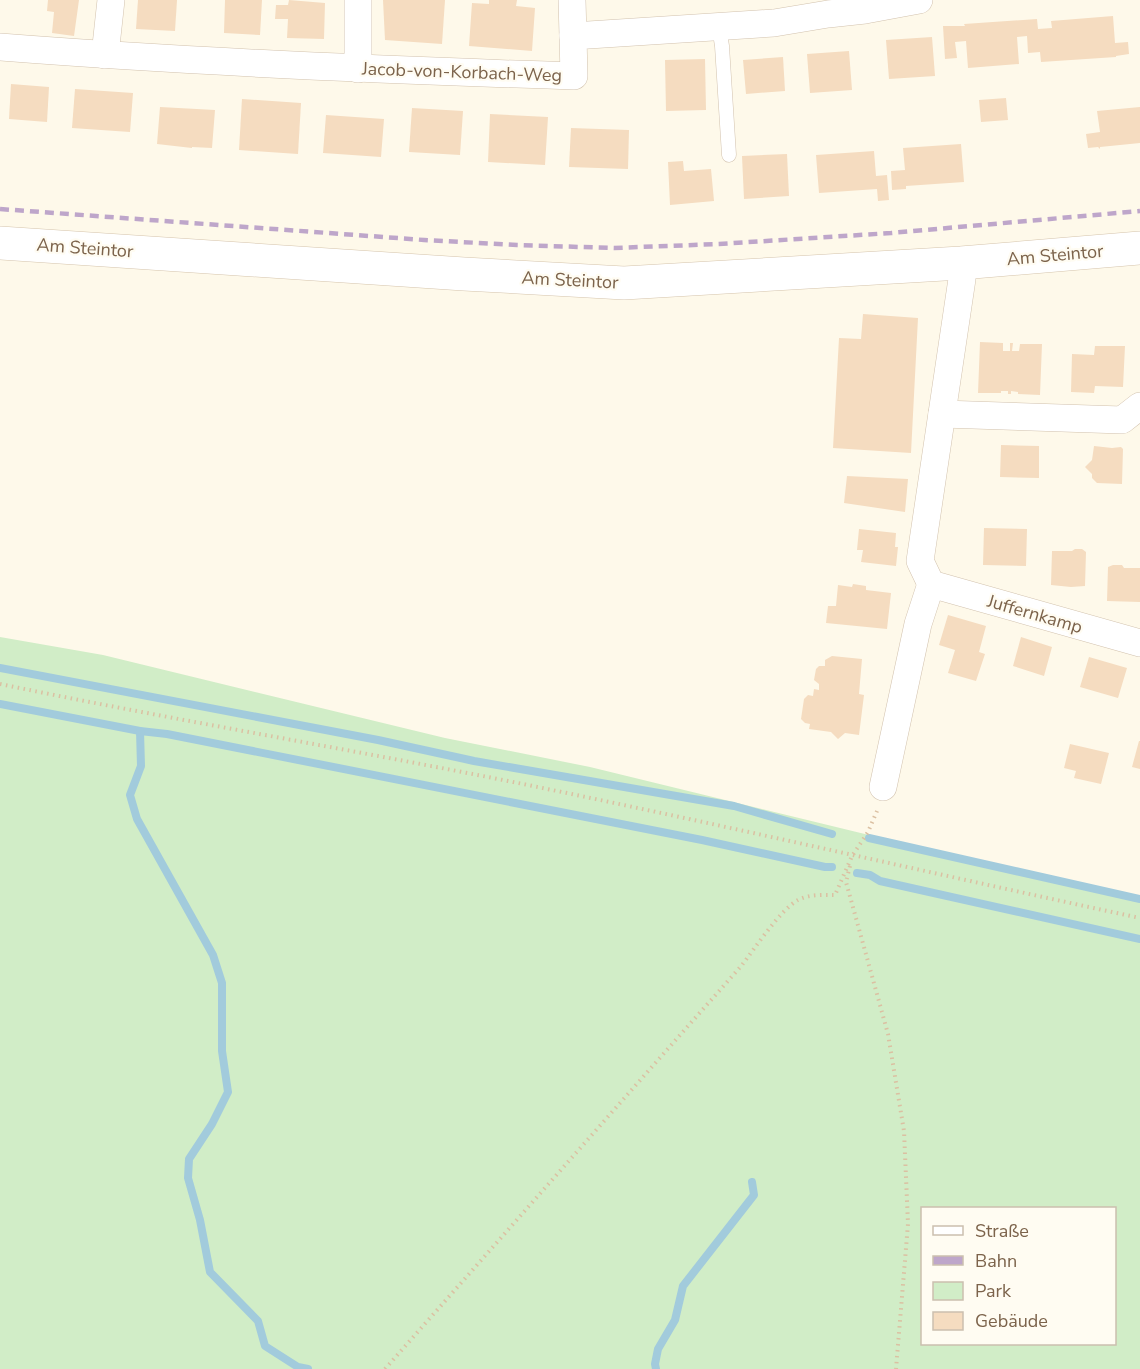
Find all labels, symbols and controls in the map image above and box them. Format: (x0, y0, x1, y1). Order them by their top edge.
street label: Jacob-von-Korbach-Weg (360, 56, 563, 87)
street label: Am Steintor (36, 233, 135, 263)
street label: Am Steintor (1006, 239, 1105, 271)
street label: Am Steintor (521, 265, 620, 295)
street label: Juffernkamp (984, 589, 1085, 639)
legend (921, 1207, 1116, 1345)
text: Straße (975, 1219, 1029, 1243)
text: Bahn (975, 1249, 1017, 1273)
text: Park (975, 1279, 1012, 1303)
text: Gebäude (975, 1309, 1048, 1333)

